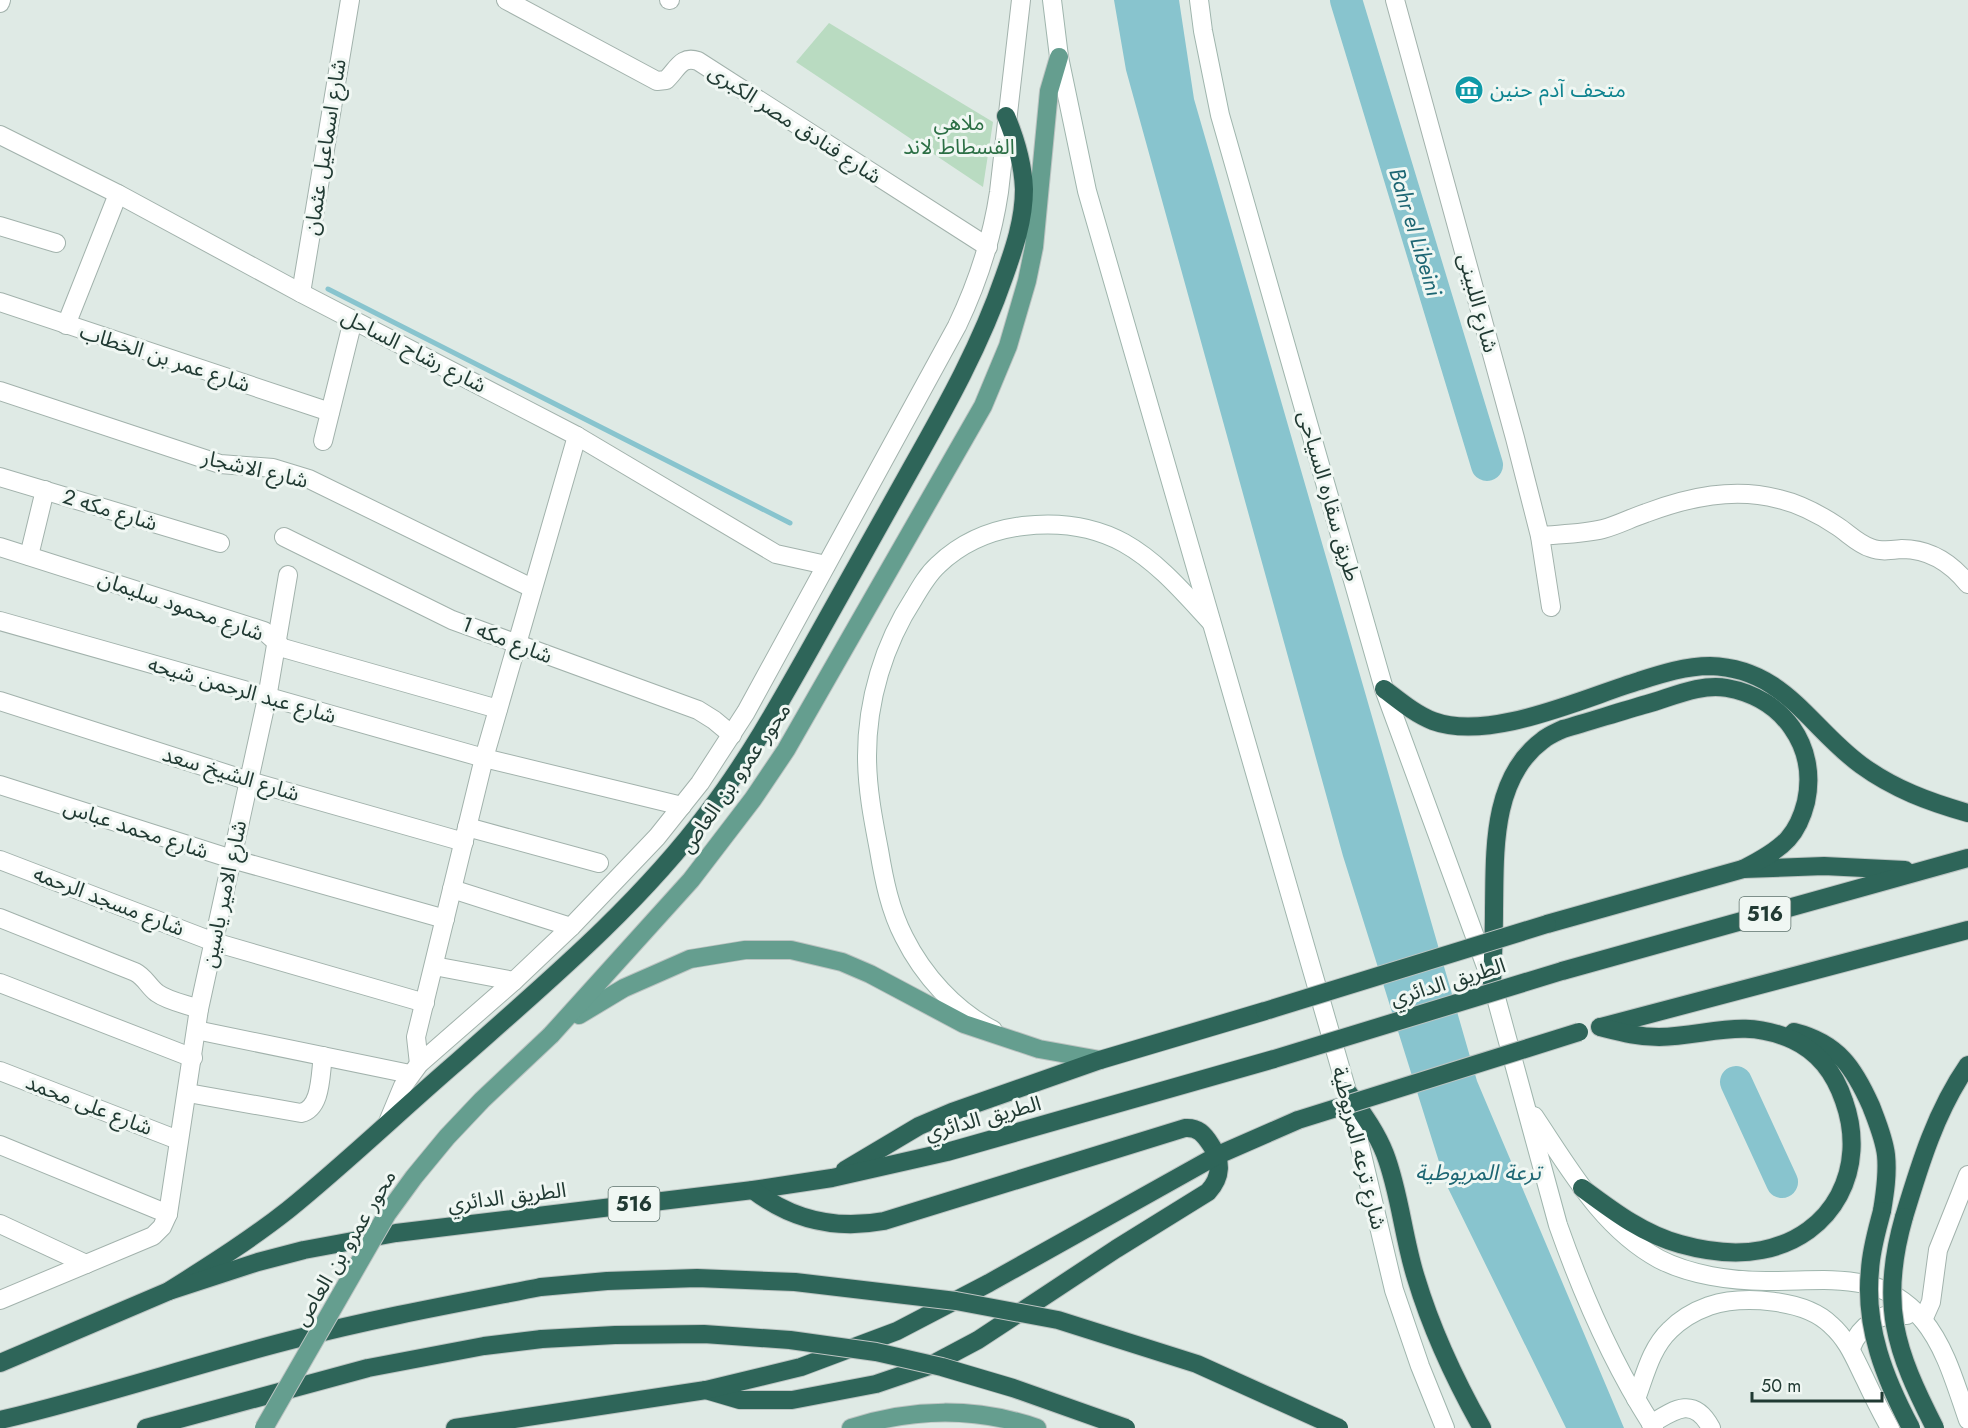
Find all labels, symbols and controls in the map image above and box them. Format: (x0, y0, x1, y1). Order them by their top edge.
street label: شارع اسماعيل عثمان (296, 57, 354, 237)
street label: شارع فنادق مصر الكبرى (703, 57, 887, 191)
museum icon: متحف آدم حنين (1453, 74, 1485, 106)
place label: متحف آدم حنين (1490, 75, 1626, 106)
park label: ملاهي الفسطاط لاند (903, 108, 1015, 162)
water label: Bahr el Libeini (1381, 164, 1451, 300)
street label: شارع اللبينى (1450, 250, 1506, 356)
street label: شارع رشاح الساحل (336, 302, 492, 400)
street label: شارع عمر بن الخطاب (76, 316, 254, 400)
street label: طريق سقاره السياحى (1290, 407, 1368, 585)
street label: شارع الاشجار (198, 442, 311, 496)
street label: شارع مكه 2 (59, 481, 161, 539)
street label: شارع محمود سليمان (94, 564, 268, 648)
street label: شارع مكه 1 (457, 609, 557, 671)
street label: شارع عبد الرحمن شيحه (144, 649, 340, 731)
street label: محور عمرو بن العاص (672, 697, 798, 859)
street label: شارع الشيخ سعد (159, 739, 303, 809)
street label: شارع محمد عباس (60, 791, 212, 867)
street label: شارع الامير ياسين (194, 818, 254, 970)
street label: شارع مسجد الرحمه (29, 858, 189, 944)
road number: 516 (1740, 897, 1790, 931)
street label: الطريق الدائري (1387, 950, 1510, 1015)
street label: شارع ترعه المريوطية (1324, 1063, 1394, 1233)
street label: شارع على محمد (21, 1067, 157, 1143)
street label: الطريق الدائري (922, 1088, 1045, 1149)
water label: ترعة المريوطية (1415, 1156, 1544, 1188)
street label: محور عمرو بن العاص (286, 1164, 404, 1332)
street label: الطريق الدائري (446, 1175, 568, 1220)
road number: 516 (608, 1187, 660, 1221)
scale bar (1752, 1365, 1882, 1403)
text: 50 m (1761, 1373, 1801, 1399)

